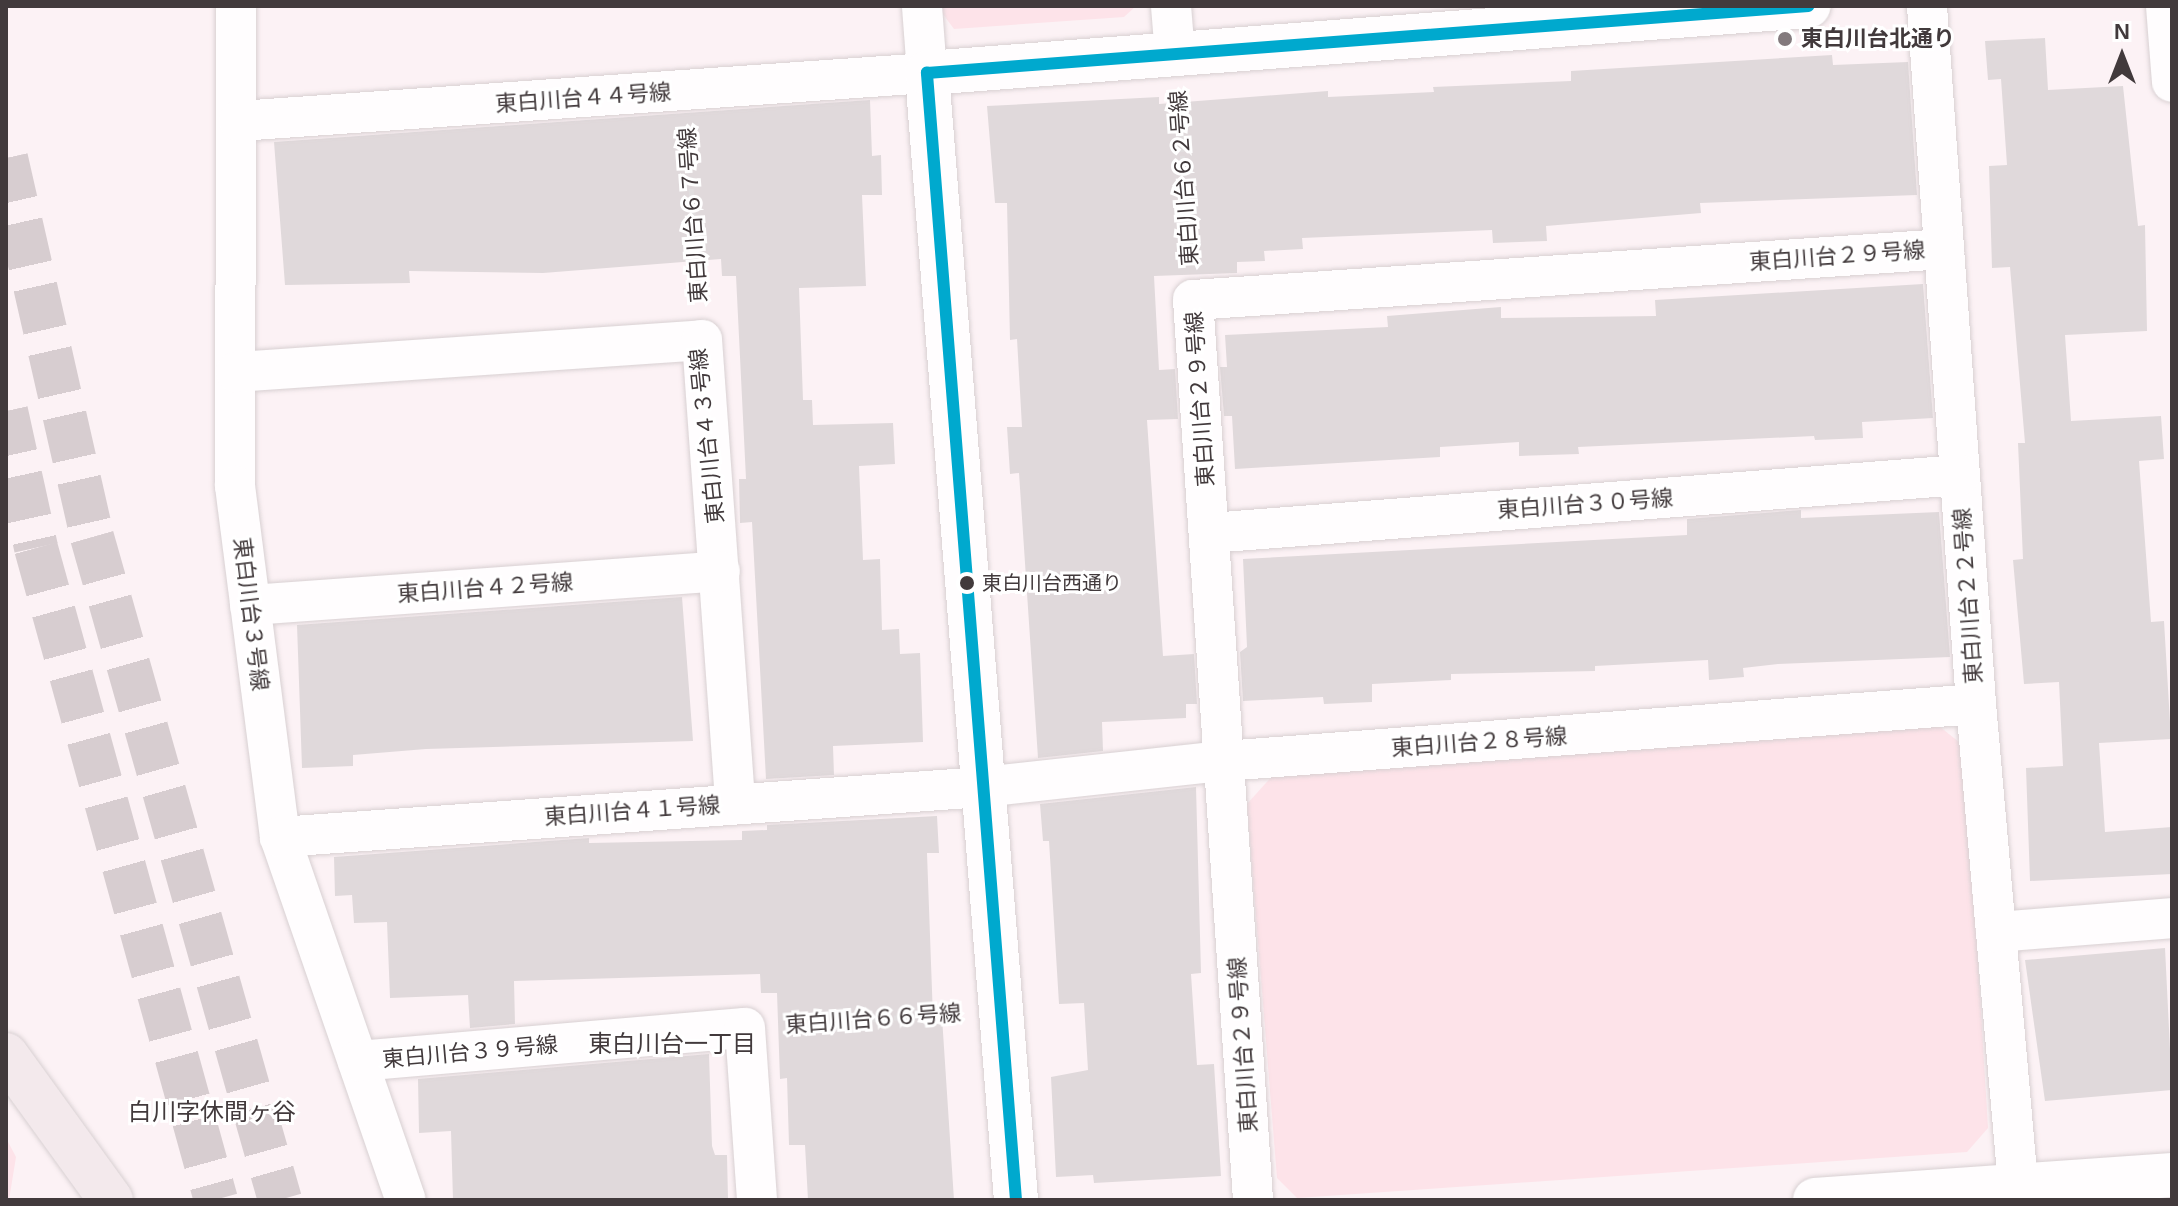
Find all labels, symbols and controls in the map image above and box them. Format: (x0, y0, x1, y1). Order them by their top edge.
north arrow (2082, 16, 2162, 96)
text: N (2114, 19, 2130, 44)
place label: 東白川台北通り (1801, 26, 1955, 52)
marker: 東白川台北通り (1776, 30, 1794, 48)
street label: 東白川台４４号線 (494, 79, 672, 117)
street label: 東白川台６２号線 (1165, 89, 1203, 267)
street label: 東白川台６７号線 (674, 126, 712, 304)
street label: 東白川台２９号線 (1748, 237, 1926, 275)
street label: 東白川台２９号線 (1181, 310, 1219, 488)
street label: 東白川台４３号線 (685, 347, 729, 525)
street label: 東白川台３０号線 (1496, 485, 1674, 523)
street label: 東白川台２２号線 (1949, 507, 1987, 685)
street label: 東白川台３号線 (229, 536, 273, 692)
street label: 東白川台４２号線 (396, 569, 574, 607)
place label: 東白川台西通り (982, 571, 1122, 595)
marker: 東白川台西通り (959, 575, 975, 591)
street label: 東白川台２８号線 (1390, 723, 1568, 761)
street label: 東白川台４１号線 (543, 792, 721, 830)
street label: 東白川台２９号線 (1224, 956, 1262, 1134)
street label: 東白川台６６号線 (784, 1000, 962, 1038)
district label: 東白川台一丁目 (588, 1030, 756, 1058)
street label: 東白川台３９号線 (381, 1031, 559, 1073)
district label: 白川字休間ヶ谷 (128, 1098, 296, 1126)

